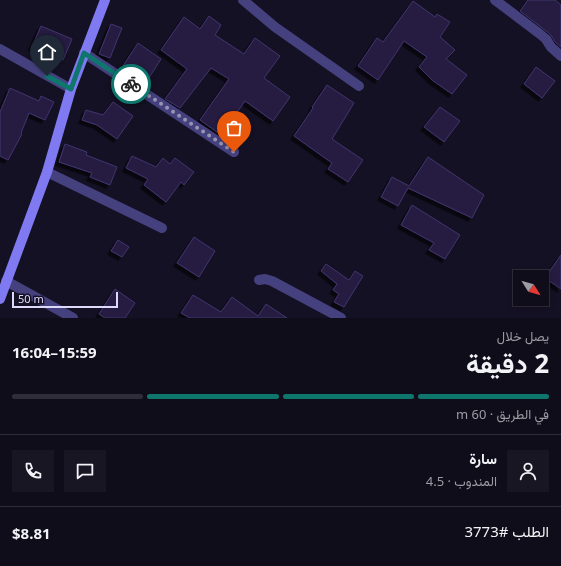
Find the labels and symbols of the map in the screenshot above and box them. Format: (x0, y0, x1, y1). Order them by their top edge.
pin (30, 35, 64, 76)
courier (111, 64, 151, 104)
pin (217, 111, 251, 152)
north arrow (513, 270, 549, 306)
scale bar (12, 290, 118, 309)

